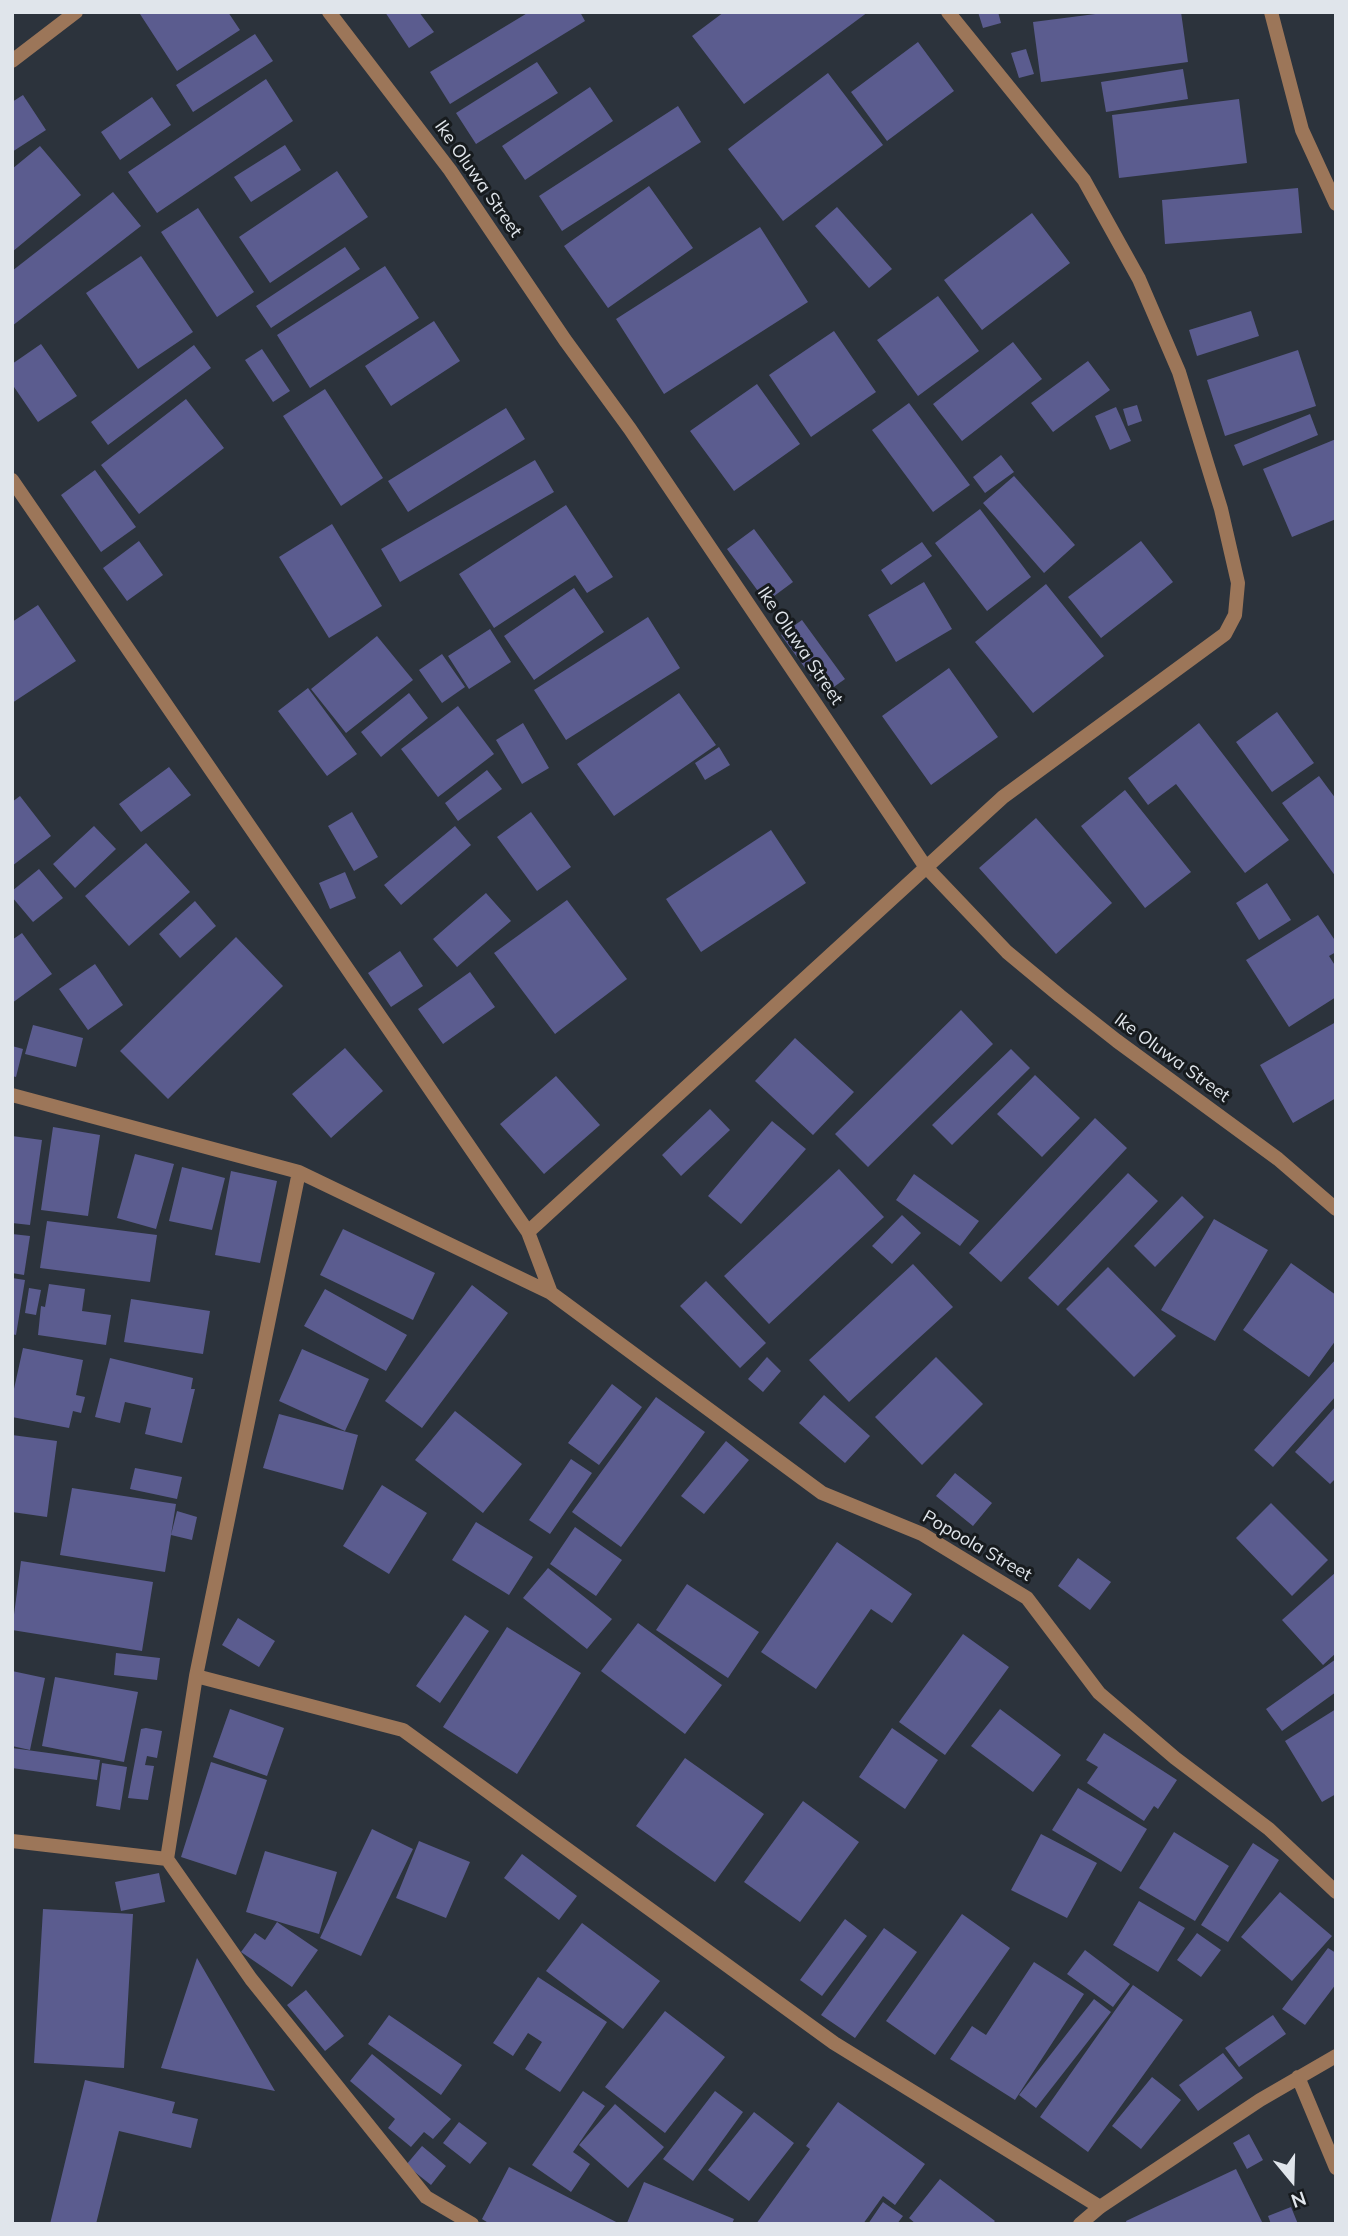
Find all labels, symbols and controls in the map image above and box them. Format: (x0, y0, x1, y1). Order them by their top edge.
street label: Ike Oluwa Street (430, 116, 526, 242)
street label: Ike Oluwa Street (753, 583, 847, 709)
street label: Ike Oluwa Street (1110, 1009, 1234, 1107)
street label: Popoola Street (919, 1506, 1035, 1586)
north arrow (1257, 2145, 1327, 2215)
text: N (1288, 2186, 1310, 2214)

